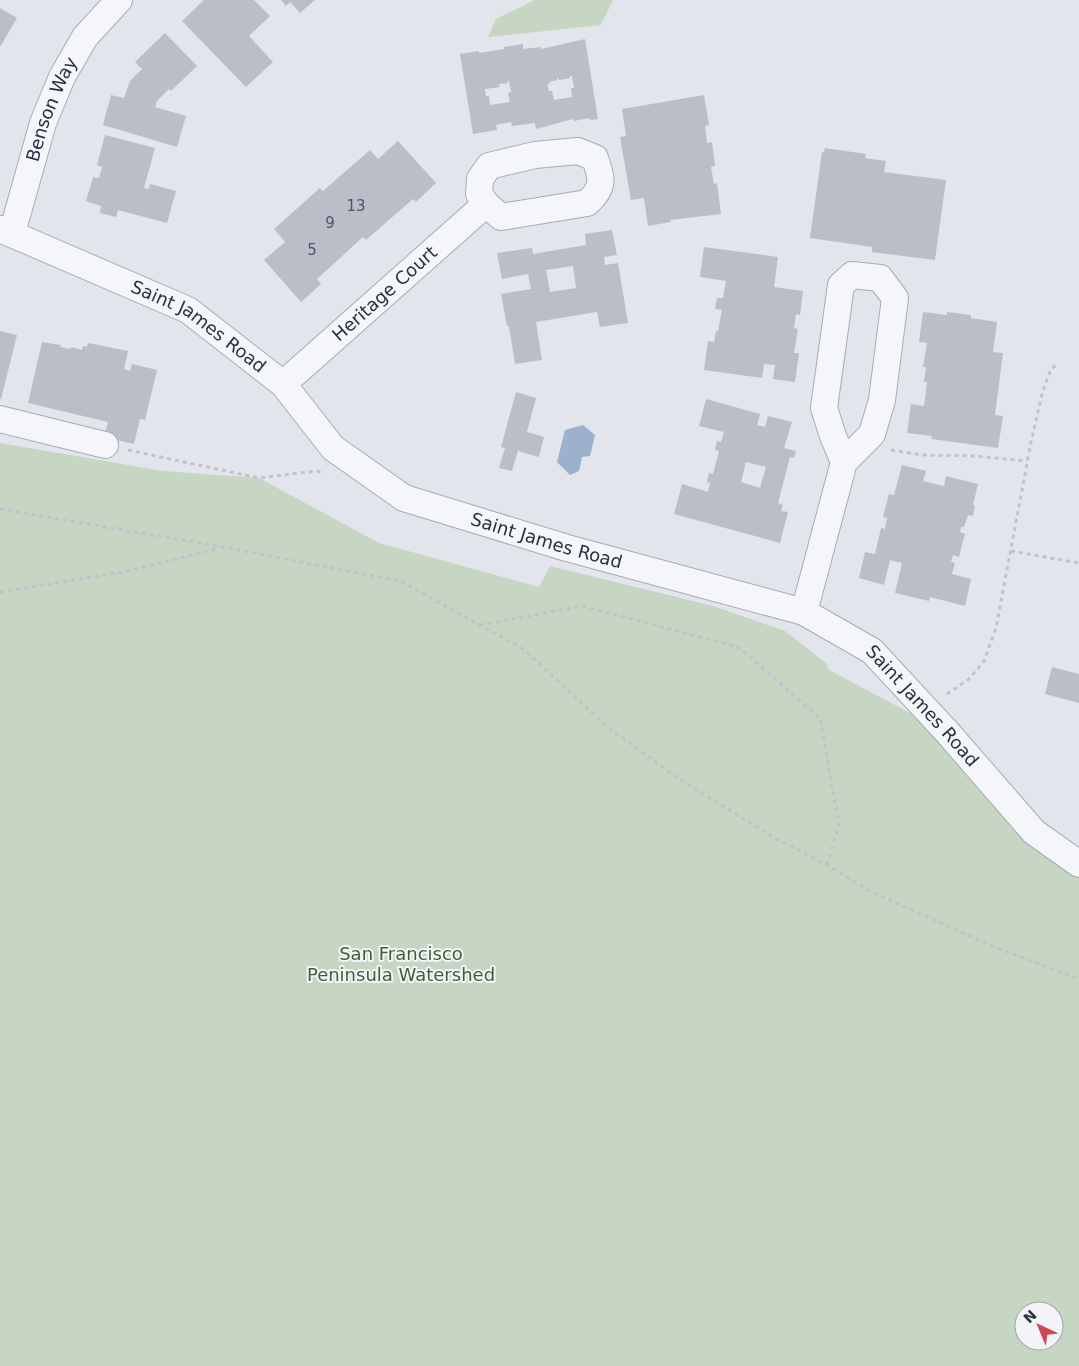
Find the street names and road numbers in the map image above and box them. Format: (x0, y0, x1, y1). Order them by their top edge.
street label: Benson Way (22, 53, 81, 164)
street label: Heritage Court (328, 241, 441, 345)
street label: Saint James Road (128, 276, 270, 377)
street label: Saint James Road (468, 508, 625, 572)
street label: Saint James Road (862, 641, 983, 771)

